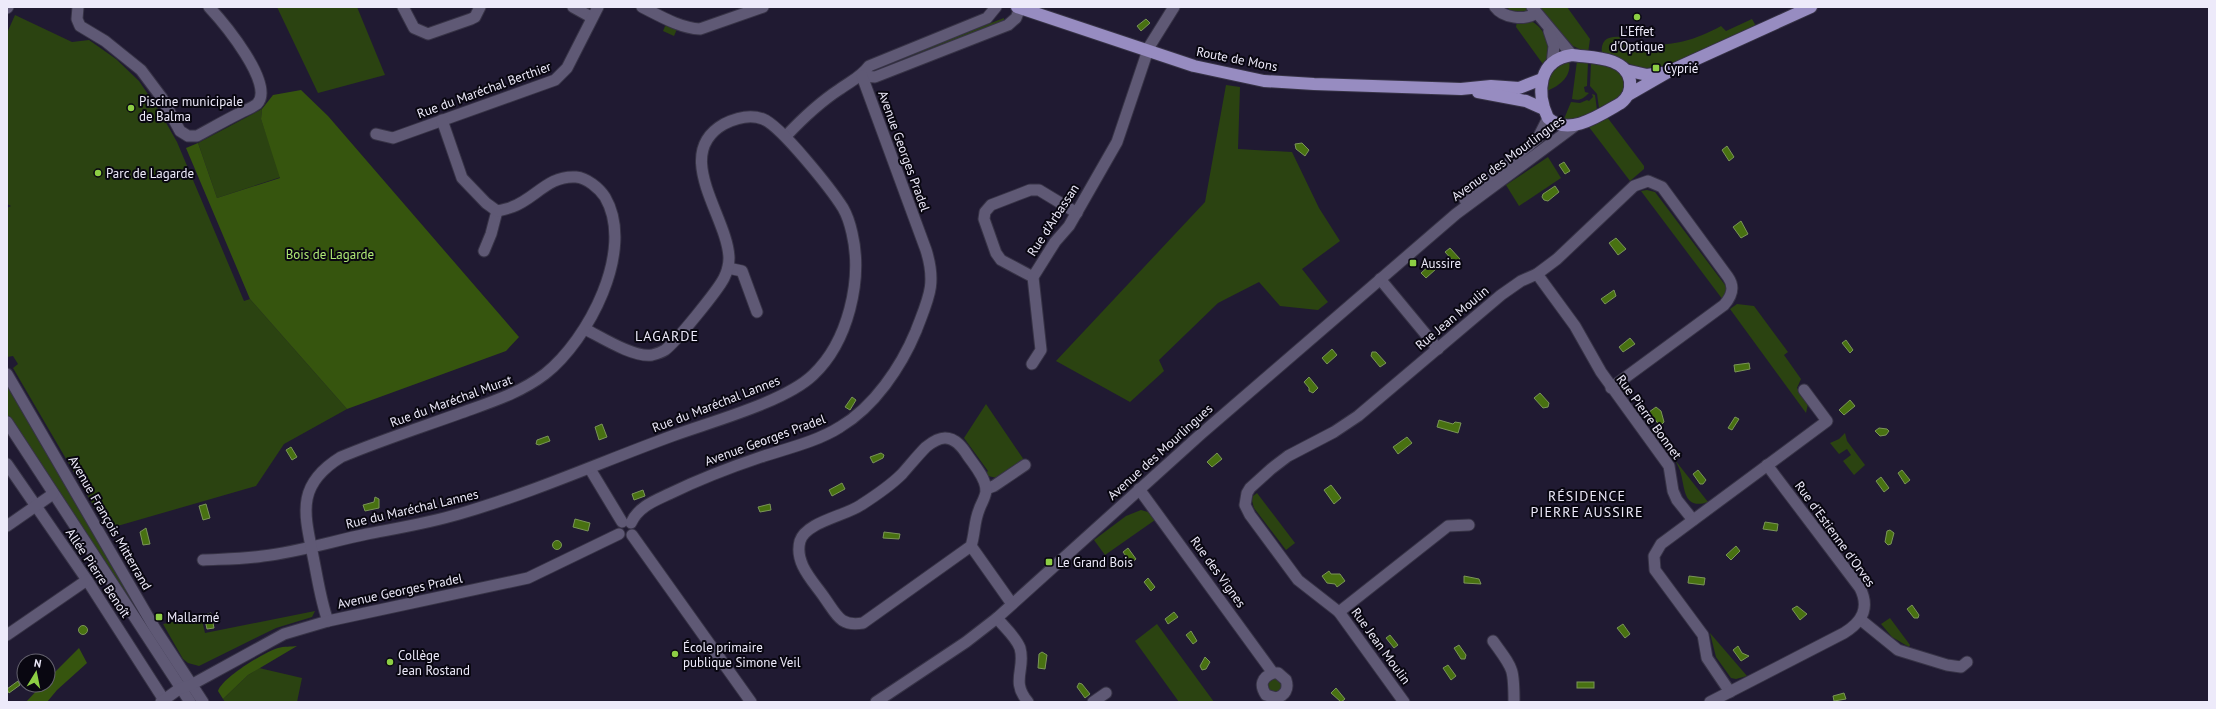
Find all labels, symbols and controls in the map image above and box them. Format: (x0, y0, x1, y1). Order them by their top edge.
marker: L'Effet d'Optique (1632, 12, 1642, 22)
place label: L'Effet d'Optique (1610, 23, 1664, 55)
street label: Route de Mons (1195, 43, 1279, 75)
street label: Rue du Maréchal Berthier (415, 58, 554, 122)
place label: Cyprié (1664, 60, 1698, 77)
marker: Cyprié (1651, 63, 1661, 73)
street label: Avenue Georges Pradel (874, 88, 934, 214)
place label: Piscine municipale de Balma (139, 93, 243, 125)
marker: Piscine municipale de Balma (126, 103, 136, 113)
street label: Avenue des Mourlingues (1448, 111, 1568, 205)
place label: Parc de Lagarde (106, 165, 194, 182)
marker: Parc de Lagarde (93, 168, 103, 178)
street label: Rue d'Arbassan (1023, 181, 1083, 259)
park label: Bois de Lagarde (286, 246, 374, 263)
place label: Aussire (1421, 255, 1461, 272)
marker: Aussire (1408, 258, 1418, 268)
street label: Rue Jean Moulin (1412, 282, 1492, 354)
district label: LAGARDE (635, 327, 699, 345)
street label: Rue du Maréchal Murat (387, 371, 515, 431)
street label: Rue Pierre Bonnet (1613, 371, 1686, 463)
street label: Rue du Maréchal Lannes (650, 372, 782, 436)
street label: Avenue des Mourlingues (1104, 400, 1216, 504)
street label: Avenue Georges Pradel (702, 410, 828, 470)
street label: Avenue François Mitterrand (65, 453, 155, 593)
street label: Rue d'Estienne d'Orves (1791, 478, 1879, 590)
street label: Rue du Maréchal Lannes (344, 485, 480, 533)
district label: RÉSIDENCE PIERRE AUSSIRE (1531, 487, 1643, 521)
street label: Allée Pierre Benoît (62, 525, 135, 621)
street label: Rue des Vignes (1186, 533, 1250, 611)
place label: Le Grand Bois (1057, 554, 1133, 571)
marker: Le Grand Bois (1044, 557, 1054, 567)
street label: Avenue Georges Pradel (336, 569, 464, 613)
street label: Rue Jean Moulin (1347, 604, 1415, 688)
place label: Mallarmé (167, 609, 219, 626)
marker: Mallarmé (154, 612, 164, 622)
place label: École primaire publique Simone Veil (683, 639, 801, 671)
place label: Collège Jean Rostand (397, 647, 470, 679)
marker: École primaire publique Simone Veil (670, 649, 680, 659)
north arrow (16, 653, 56, 693)
text: N (33, 656, 43, 671)
marker: Collège Jean Rostand (385, 657, 395, 667)

